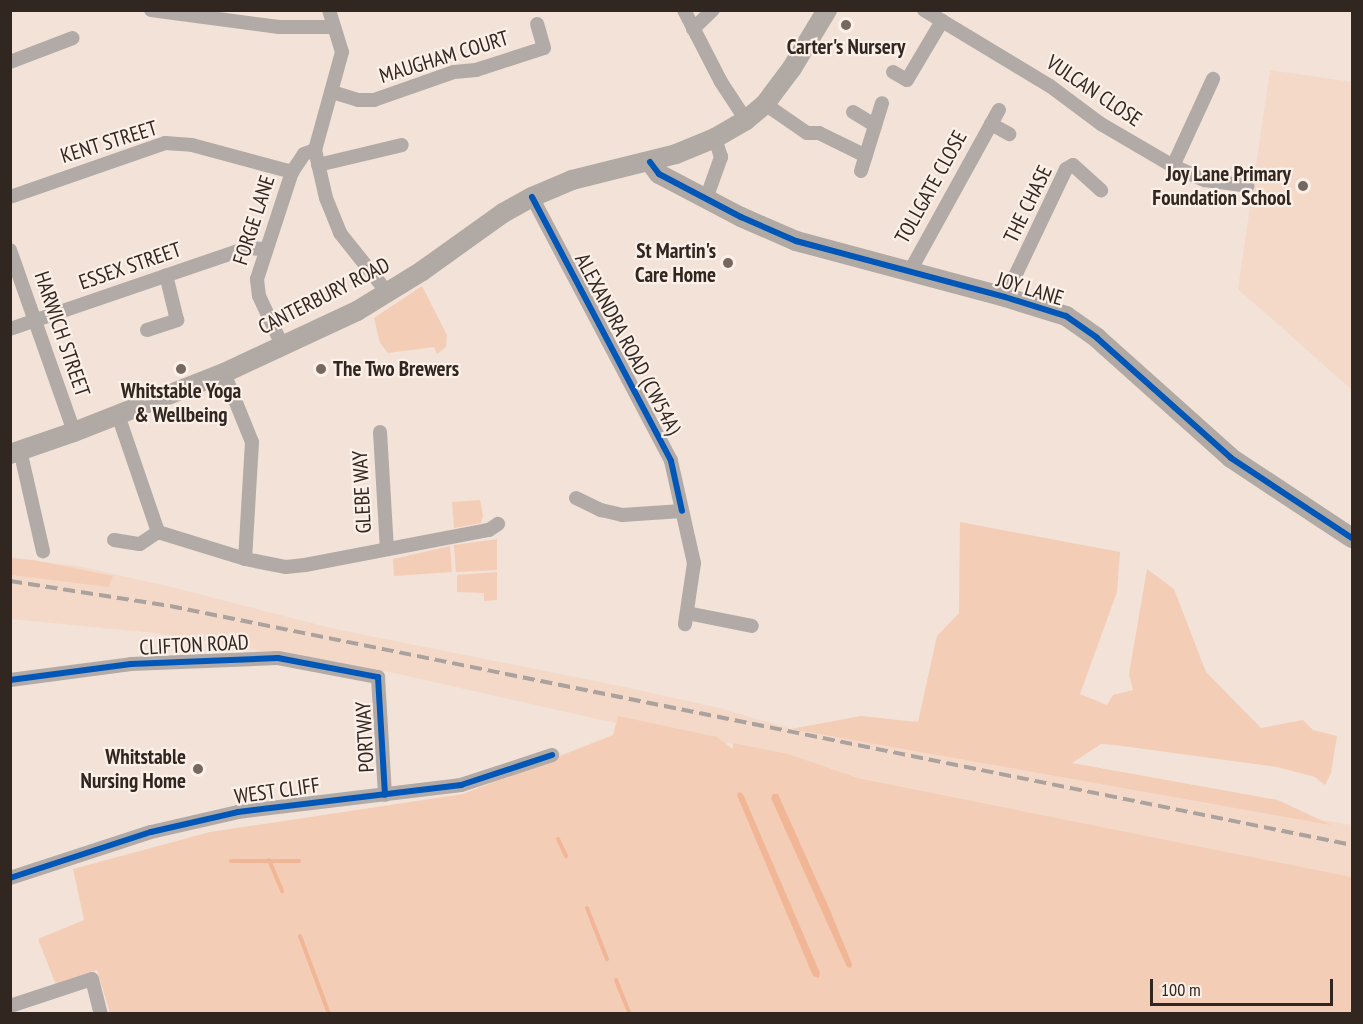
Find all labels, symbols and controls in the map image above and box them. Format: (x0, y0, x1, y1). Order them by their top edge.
marker: Carter's Nursery (839, 18, 853, 32)
street label: MAUGHAM COURT (376, 25, 512, 89)
place label: Carter's Nursery (787, 34, 905, 60)
street label: VULCAN CLOSE (1042, 50, 1146, 132)
street label: KENT STREET (57, 115, 161, 169)
street label: TOLLGATE CLOSE (890, 126, 972, 248)
street label: THE CHASE (999, 161, 1057, 247)
place label: Joy Lane Primary Foundation School (1152, 161, 1291, 211)
street label: FORGE LANE (228, 172, 280, 268)
marker: Joy Lane Primary Foundation School (1296, 179, 1310, 193)
street label: ESSEX STREET (75, 237, 185, 295)
place label: St Martin's Care Home (635, 238, 716, 288)
street label: ALEXANDRA ROAD (CW54A) (569, 249, 687, 439)
street label: CANTERBURY ROAD (254, 252, 394, 340)
marker: St Martin's Care Home (721, 256, 735, 270)
street label: JOY LANE (993, 267, 1067, 311)
street label: HARWICH STREET (29, 268, 95, 400)
place label: The Two Brewers (333, 356, 460, 382)
marker: Whitstable Yoga & Wellbeing (174, 362, 188, 376)
marker: The Two Brewers (314, 362, 328, 376)
place label: Whitstable Yoga & Wellbeing (121, 378, 241, 428)
street label: GLEBE WAY (347, 450, 377, 534)
street label: CLIFTON ROAD (139, 630, 249, 660)
street label: PORTWAY (351, 701, 379, 773)
place label: Whitstable Nursing Home (81, 744, 186, 794)
marker: Whitstable Nursing Home (191, 762, 205, 776)
street label: WEST CLIFF (232, 773, 322, 809)
scale bar (1153, 967, 1336, 1005)
text: 100 m (1161, 978, 1201, 1001)

